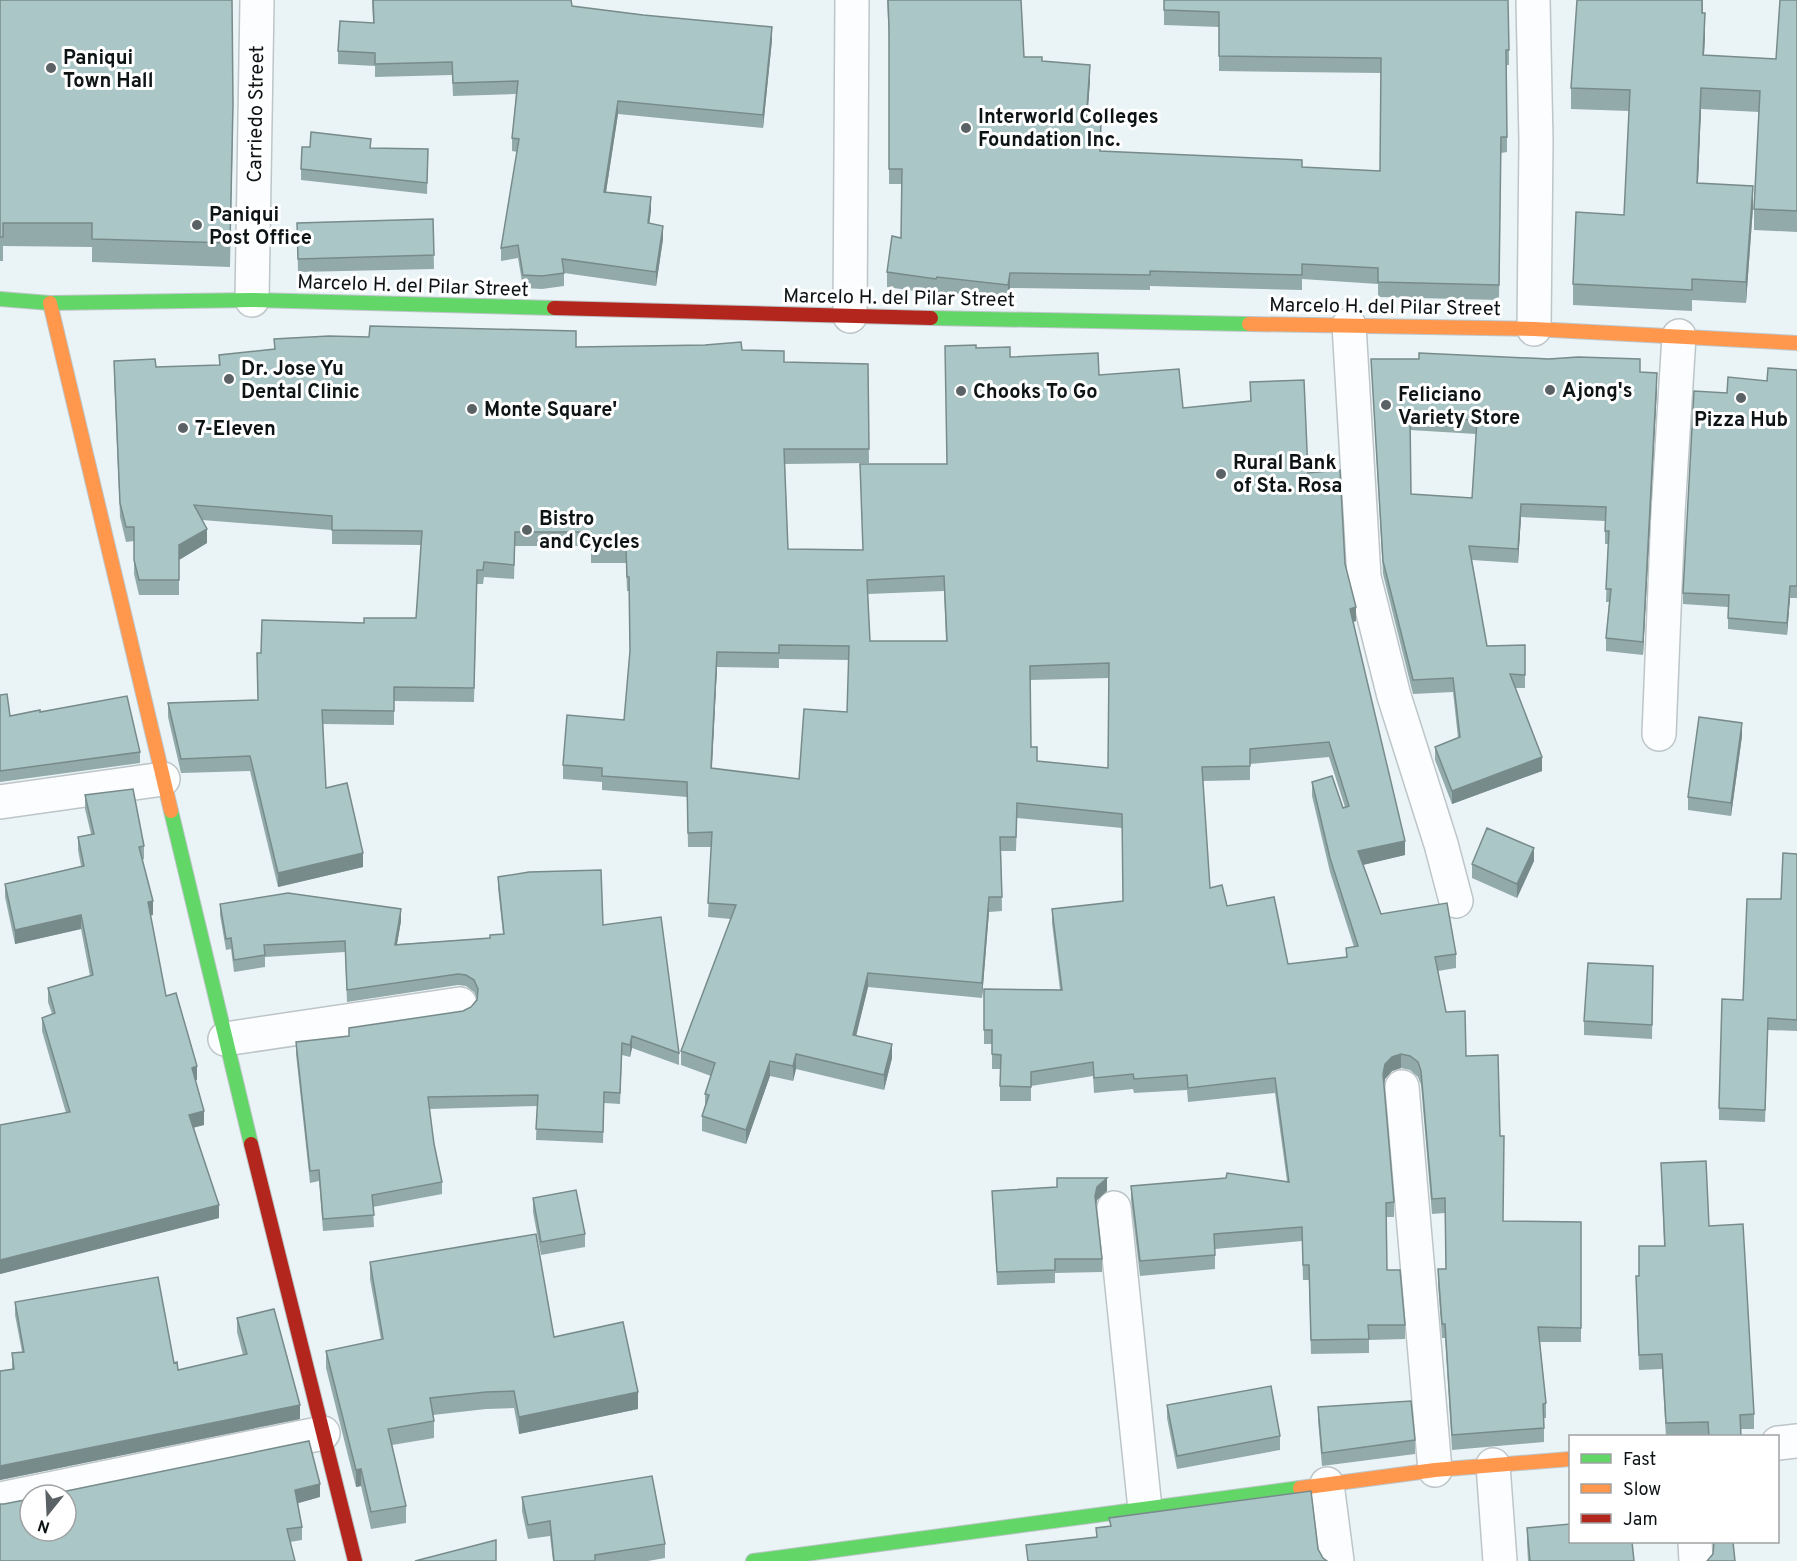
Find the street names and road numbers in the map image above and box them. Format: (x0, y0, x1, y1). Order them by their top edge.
street label: Carriedo Street (243, 45, 271, 183)
street label: Marcelo H. del Pilar Street (297, 270, 529, 304)
street label: Marcelo H. del Pilar Street (783, 284, 1015, 314)
street label: Marcelo H. del Pilar Street (1269, 293, 1501, 323)

